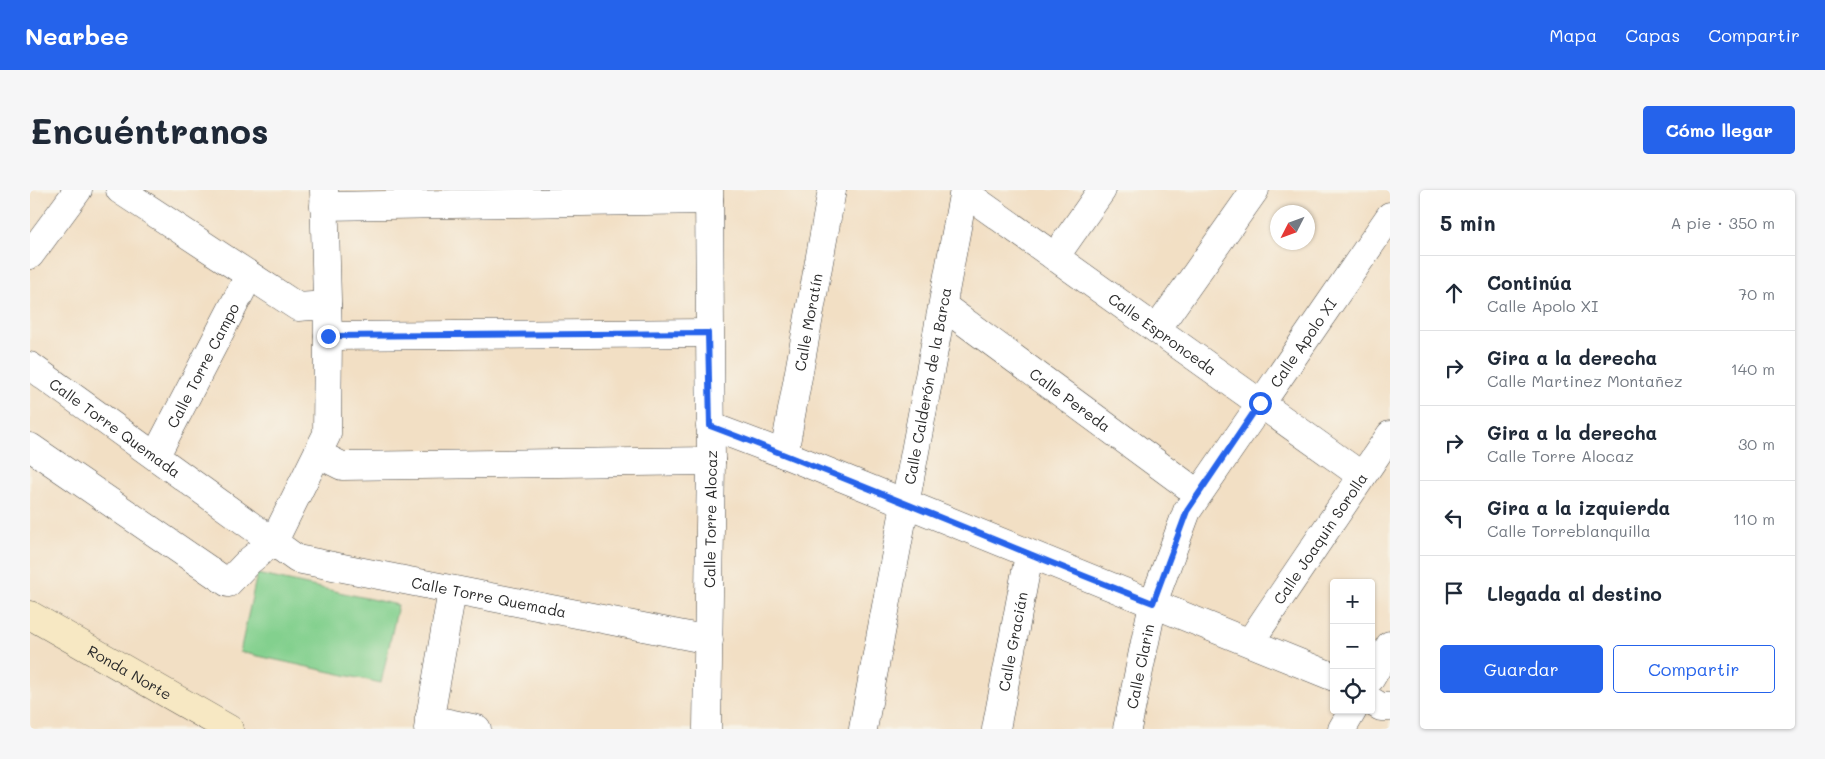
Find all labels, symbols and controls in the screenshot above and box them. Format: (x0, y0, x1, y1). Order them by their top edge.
text: Nearbee (25, 20, 129, 51)
text: Mapa (1549, 23, 1597, 47)
text: Capas (1625, 23, 1680, 47)
text: Compartir (1708, 23, 1800, 47)
button: Cómo llegar (1643, 106, 1795, 154)
text: Encuéntranos (30, 107, 269, 153)
north arrow (1270, 205, 1315, 250)
text: 5 min (1440, 209, 1496, 236)
text: A pie · 350 m (1670, 212, 1775, 233)
text: Continúa (1487, 270, 1572, 295)
street label: Calle Moratín (789, 272, 827, 373)
icon: ahead (1440, 279, 1468, 307)
text: 70 m (1738, 283, 1775, 304)
street label: Calle Calderón de la Barca (899, 286, 956, 486)
street label: Calle Espronceda (1104, 288, 1221, 379)
street label: Calle Apolo XI (1265, 294, 1341, 391)
text: Calle Apolo XI (1487, 295, 1598, 316)
street label: Calle Torre Campo (162, 299, 243, 431)
route end (317, 325, 340, 348)
text: Gira a la derecha (1487, 345, 1657, 370)
icon: right (1440, 354, 1468, 382)
text: 140 m (1731, 358, 1775, 379)
street label: Calle Pereda (1026, 363, 1115, 436)
text: Calle Martinez Montañez (1487, 370, 1683, 391)
street label: Calle Torre Quemada (45, 373, 185, 482)
route start (1249, 392, 1272, 415)
text: Gira a la derecha (1487, 420, 1657, 445)
icon: right (1440, 429, 1468, 457)
text: 30 m (1738, 433, 1775, 454)
text: Calle Torre Alocaz (1487, 445, 1634, 466)
street label: Calle Torre Alocaz (699, 450, 721, 588)
street label: Calle Joaquin Sorolla (1268, 469, 1372, 608)
text: Gira a la izquierda (1487, 495, 1670, 520)
icon: left (1440, 504, 1468, 532)
text: 110 m (1733, 508, 1775, 529)
text: Calle Torreblanquilla (1487, 520, 1651, 541)
street label: Calle Torre Quemada (410, 572, 568, 622)
map controls (1330, 579, 1375, 714)
button: + (1330, 579, 1375, 624)
icon: arrive (1440, 579, 1468, 607)
text: Llegada al destino (1487, 581, 1662, 606)
street label: Calle Gracián (993, 590, 1032, 693)
street label: Calle Clarin (1121, 622, 1158, 710)
button: − (1330, 624, 1375, 669)
street label: Ronda Norte (84, 640, 176, 704)
button: Guardar (1440, 645, 1603, 693)
button: Compartir (1613, 645, 1775, 693)
button: locate (1330, 669, 1375, 714)

